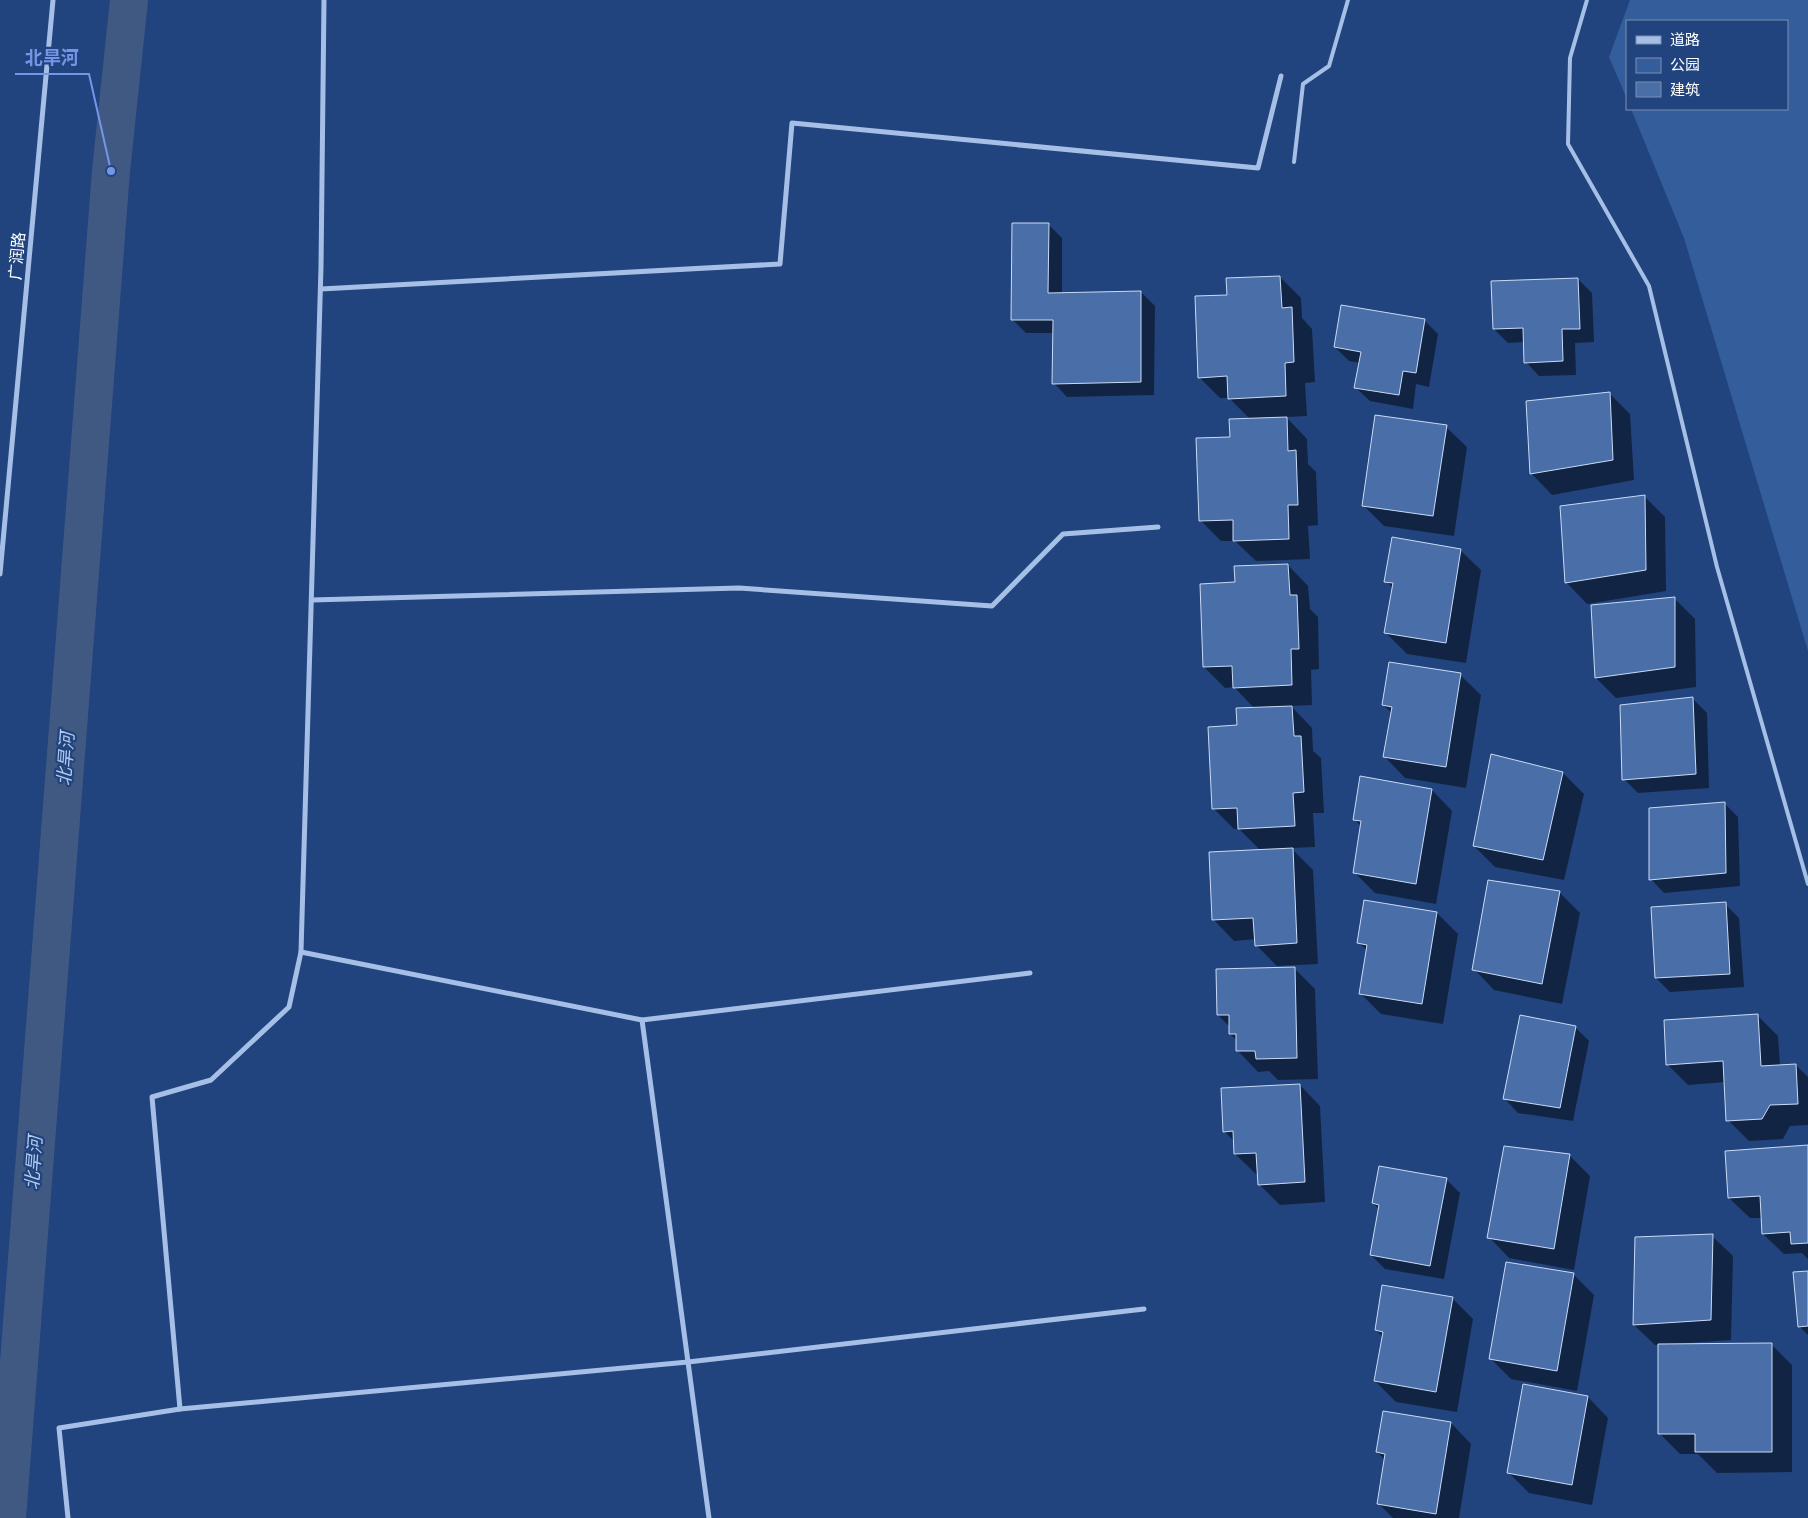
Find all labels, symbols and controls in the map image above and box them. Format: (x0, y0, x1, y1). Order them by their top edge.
legend (1626, 20, 1788, 110)
text: 道路 (1670, 31, 1700, 48)
callout: 北旱河 (15, 41, 89, 74)
text: 北旱河 (25, 48, 79, 68)
text: 公园 (1670, 56, 1700, 73)
text: 建筑 (1670, 81, 1700, 98)
street label: 广润路 (6, 231, 28, 281)
water label: 北旱河 (54, 728, 78, 787)
water label: 北旱河 (22, 1132, 46, 1191)

